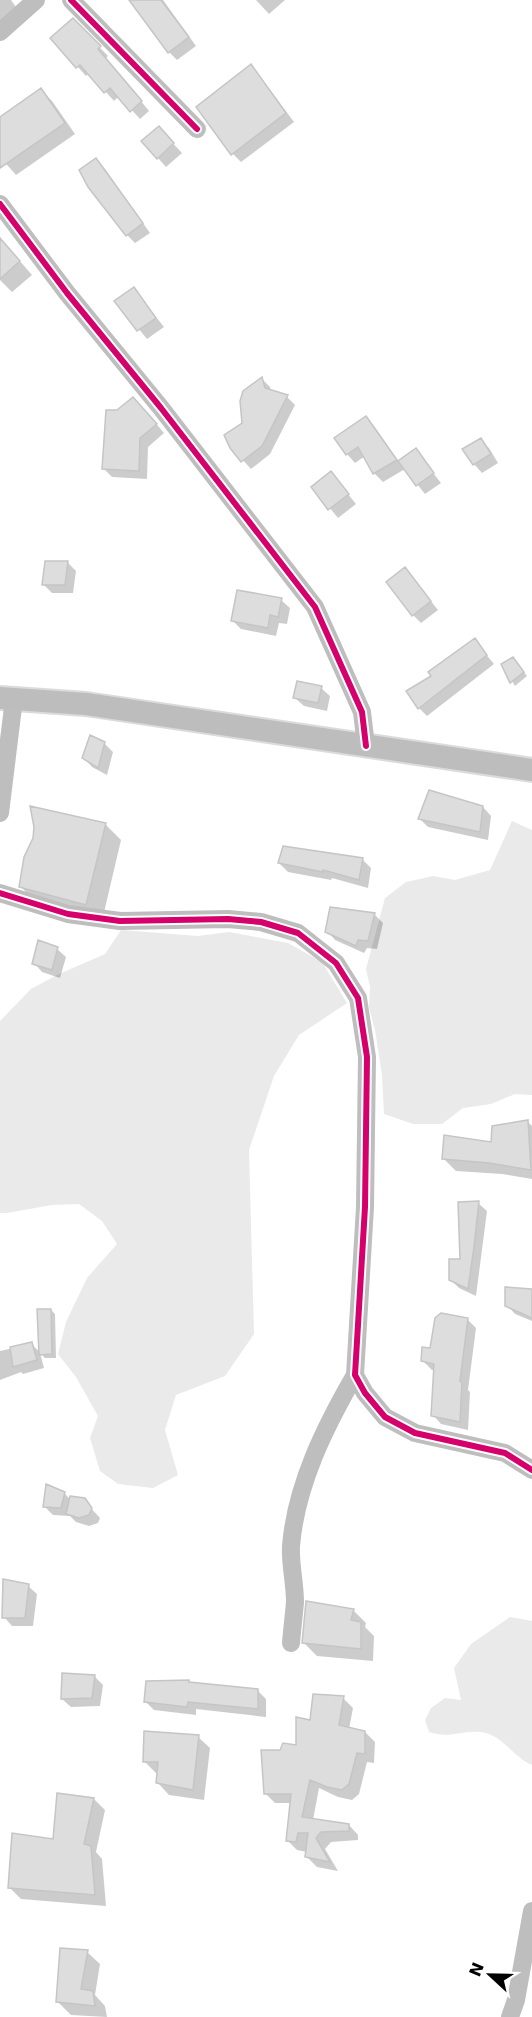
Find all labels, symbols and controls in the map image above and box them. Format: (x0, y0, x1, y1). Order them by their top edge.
north arrow (460, 1945, 520, 2005)
text: N (465, 1960, 488, 1979)

